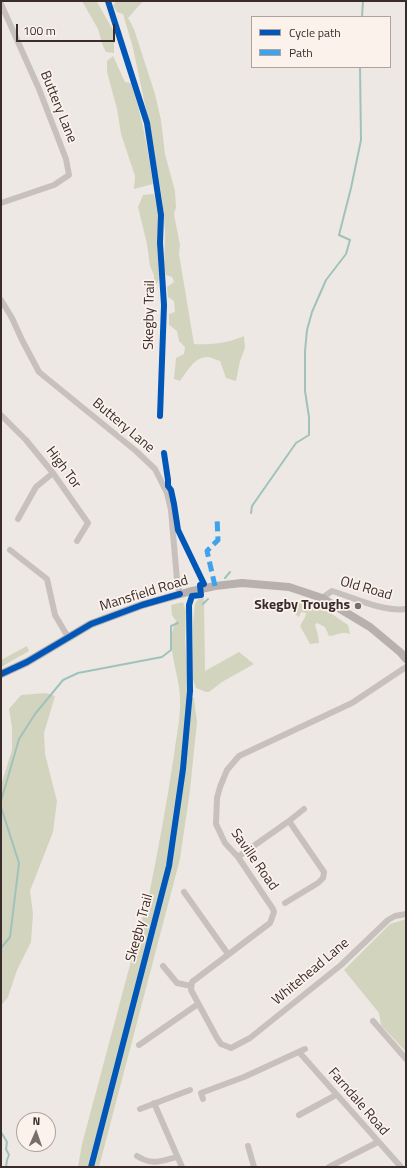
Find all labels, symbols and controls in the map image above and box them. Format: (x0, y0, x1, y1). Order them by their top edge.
scale bar (18, 16, 117, 42)
legend (251, 16, 391, 68)
text: 100 m (23, 21, 56, 40)
text: Cycle path (289, 23, 341, 42)
text: Path (289, 43, 313, 62)
street label: Buttery Lane (36, 69, 80, 145)
street label: Skegby Trail (141, 280, 159, 350)
street label: Buttery Lane (89, 395, 157, 457)
street label: High Tor (42, 444, 84, 492)
street label: Mansfield Road (98, 573, 190, 615)
street label: Old Road (338, 574, 394, 604)
place label: Skegby Troughs (254, 598, 350, 614)
marker: Skegby Troughs (353, 601, 363, 611)
street label: Saville Road (227, 826, 281, 894)
street label: Skegby Trail (123, 892, 157, 964)
street label: Whitehead Lane (269, 935, 353, 1009)
street label: Farndale Road (324, 1065, 392, 1139)
north arrow (16, 1112, 56, 1152)
text: N (32, 1113, 40, 1129)

